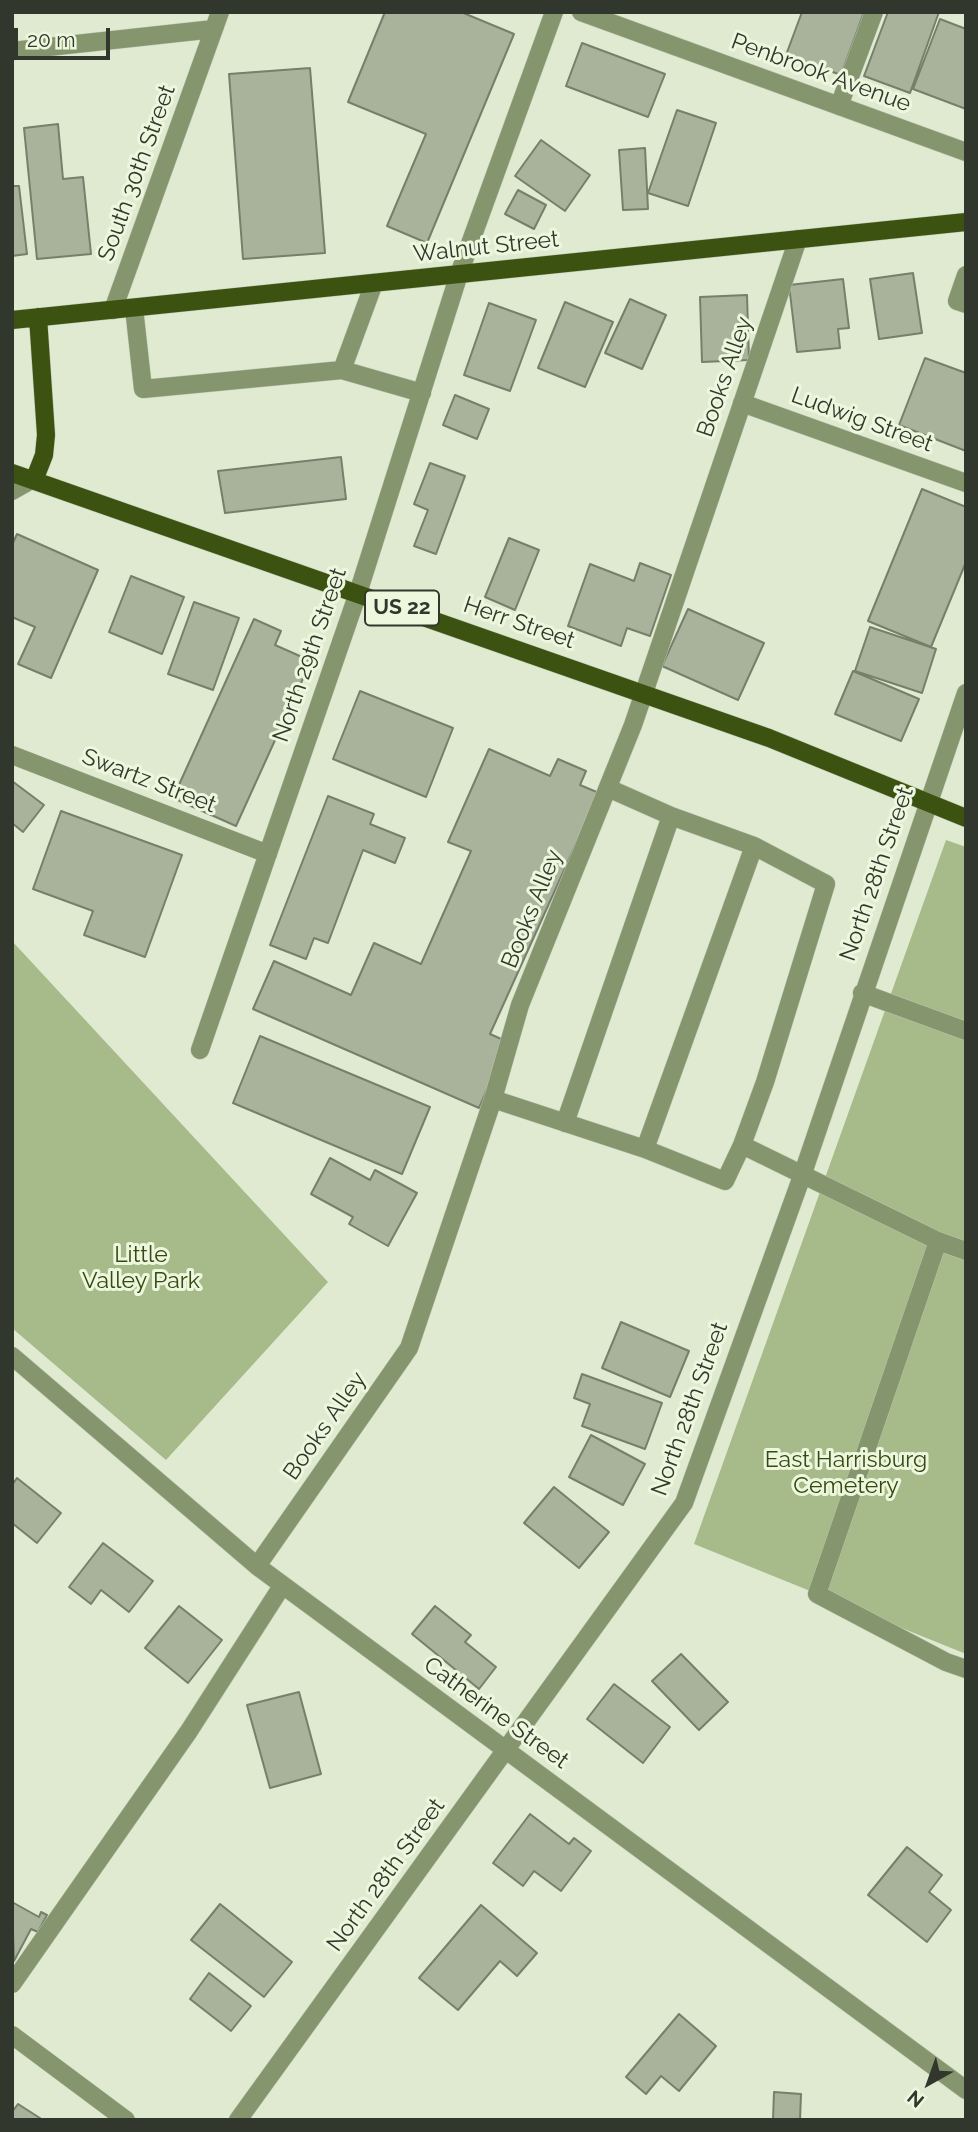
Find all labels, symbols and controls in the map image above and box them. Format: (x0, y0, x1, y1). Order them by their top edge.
scale bar (18, 14, 114, 58)
text: 20 m (27, 27, 75, 52)
street label: Penbrook Avenue (727, 28, 915, 118)
street label: South 30th Street (92, 81, 182, 265)
street label: Walnut Street (412, 226, 560, 268)
street label: Books Alley (692, 313, 758, 441)
street label: Ludwig Street (787, 382, 937, 458)
street label: North 29th Street (267, 564, 353, 746)
road number: US 22 (365, 590, 439, 626)
street label: Herr Street (460, 591, 578, 655)
street label: Swartz Street (78, 743, 220, 819)
street label: North 28th Street (834, 783, 920, 965)
street label: Books Alley (496, 846, 568, 972)
park label: Little Valley Park (82, 1241, 200, 1295)
street label: North 28th Street (646, 1318, 734, 1500)
street label: Books Alley (278, 1367, 372, 1485)
park label: East Harrisburg Cemetery (765, 1446, 927, 1500)
street label: Catherine Street (418, 1651, 574, 1775)
street label: North 28th Street (321, 1793, 451, 1957)
north arrow (894, 2048, 964, 2118)
text: N (903, 2086, 928, 2112)

